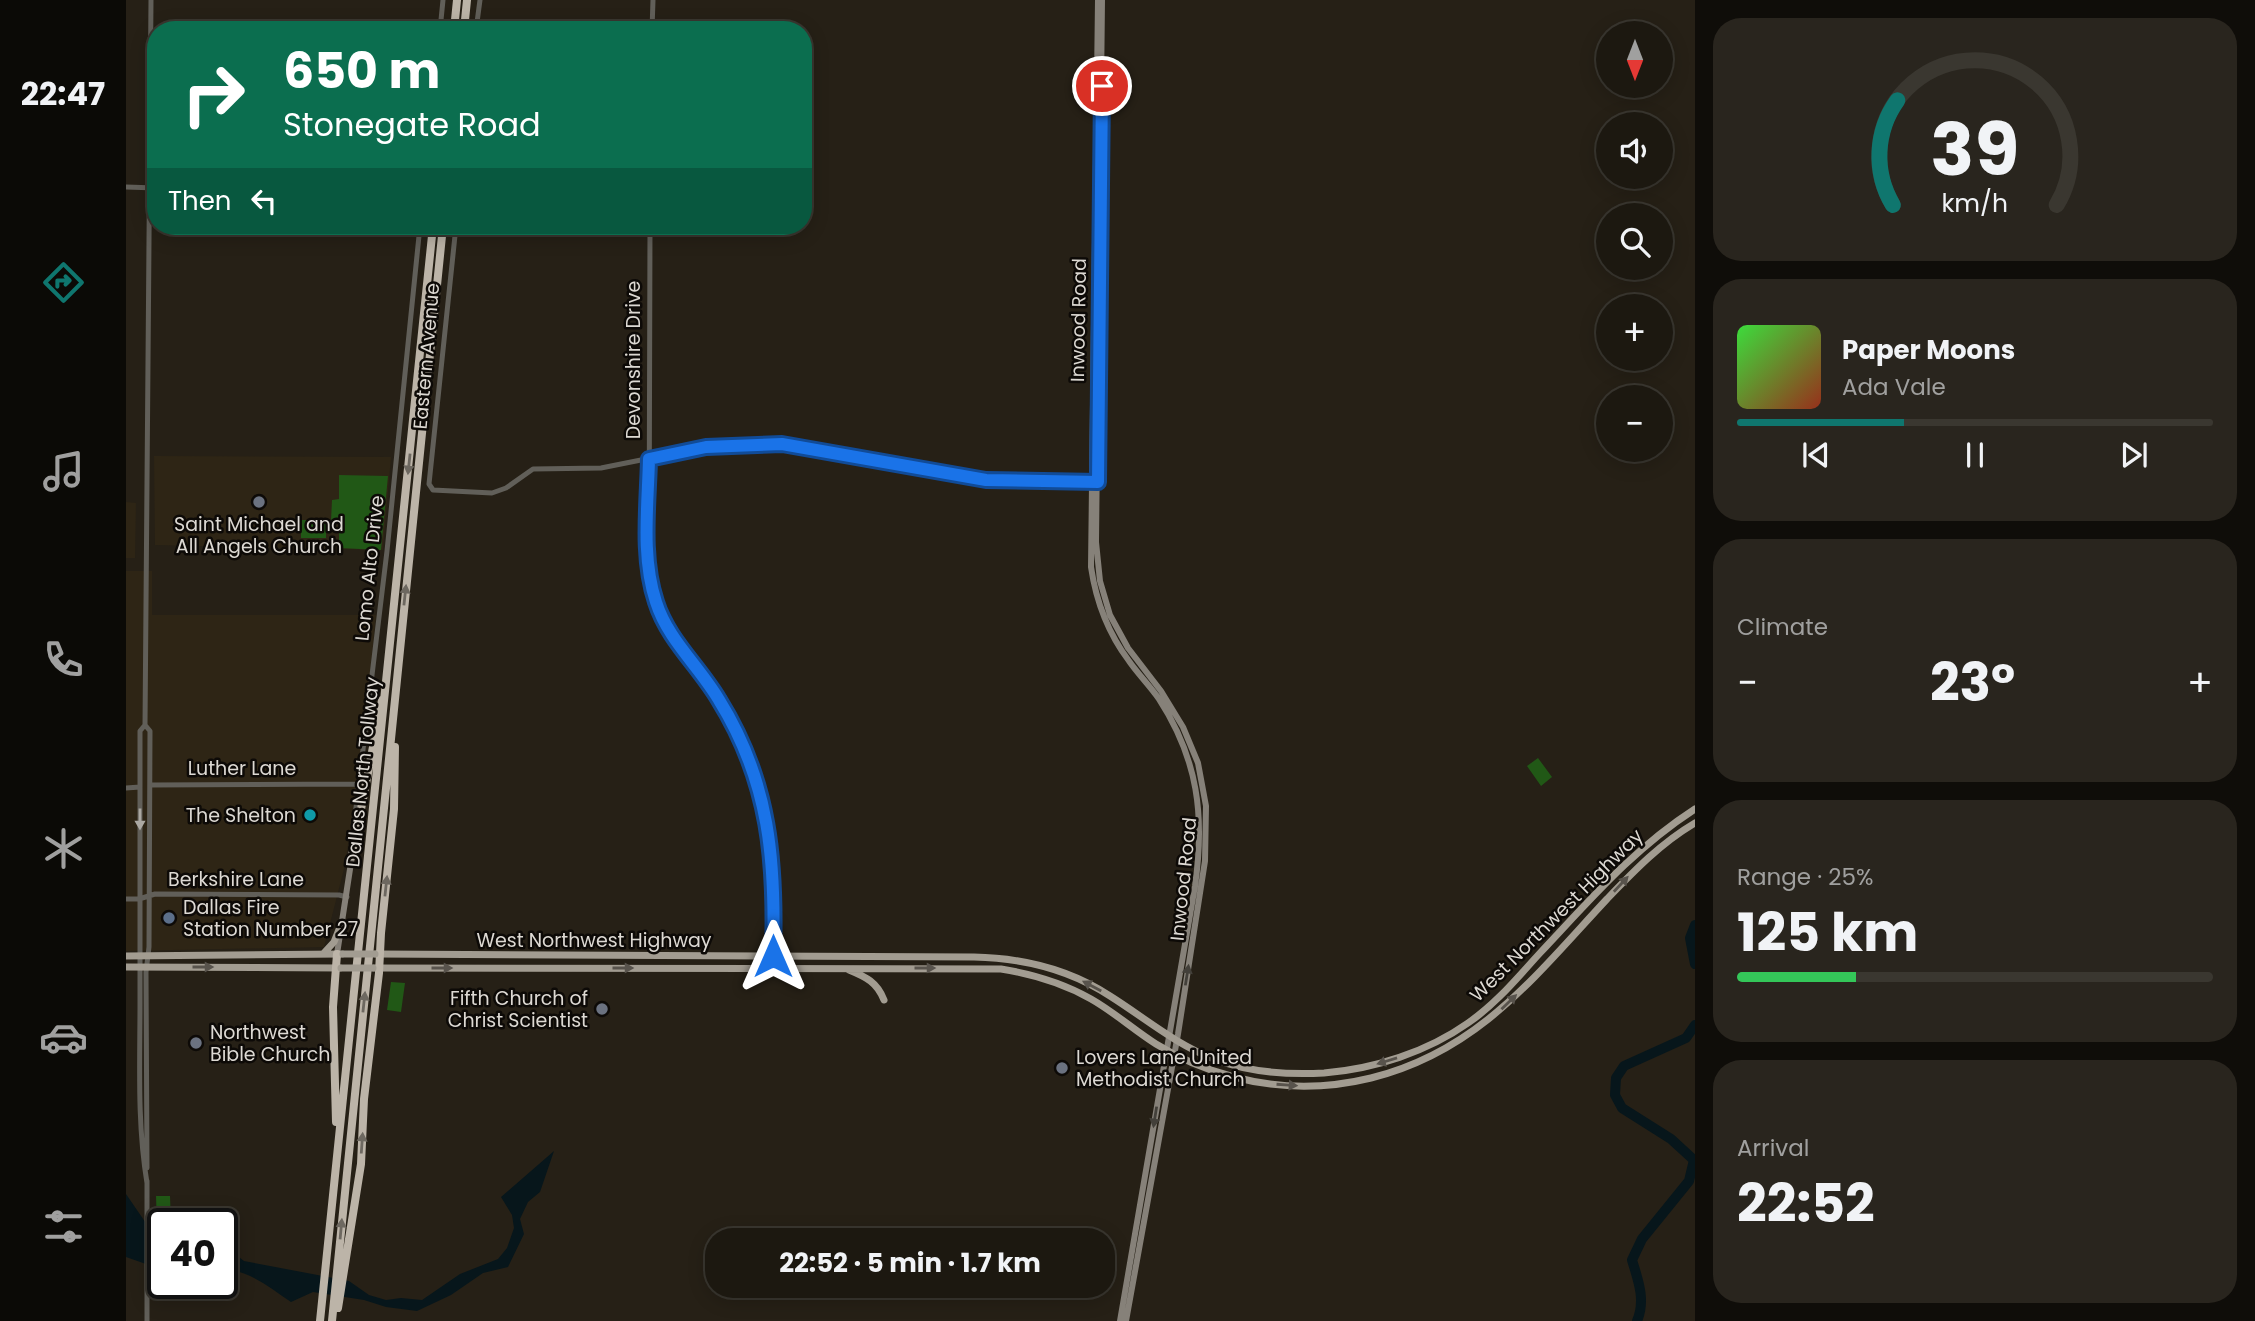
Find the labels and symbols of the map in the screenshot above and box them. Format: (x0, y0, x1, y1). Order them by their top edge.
north arrow (1596, 21, 1673, 98)
pin (1072, 56, 1132, 116)
street label: Inwood Road (1064, 258, 1093, 382)
street label: Devonshire Drive (620, 281, 647, 439)
street label: Eastern Avenue (407, 282, 446, 430)
one-way arrow (403, 453, 414, 475)
marker: Saint Michael and All Angels Church (251, 494, 267, 510)
street label: Lomo Alto Drive (348, 494, 391, 642)
place label: Saint Michael and All Angels Church (174, 511, 344, 560)
one-way arrow (400, 584, 411, 606)
street label: Dallas North Tollway (339, 675, 386, 869)
street label: Luther Lane (188, 755, 296, 782)
place label: The Shelton (186, 802, 296, 829)
marker: The Shelton (302, 807, 318, 823)
one-way arrow (134, 808, 146, 830)
street label: Inwood Road (1164, 816, 1203, 942)
street label: West Northwest Highway (1464, 822, 1649, 1008)
street label: Berkshire Lane (168, 866, 304, 893)
one-way arrow (380, 875, 391, 897)
one-way arrow (1613, 876, 1629, 893)
place label: Dallas Fire Station Number 27 (183, 894, 358, 943)
marker: Dallas Fire Station Number 27 (161, 910, 177, 926)
position arrow (736, 919, 810, 993)
street label: West Northwest Highway (476, 927, 712, 954)
one-way arrow (193, 961, 215, 973)
one-way arrow (431, 962, 453, 974)
one-way arrow (613, 962, 635, 974)
one-way arrow (914, 962, 936, 974)
one-way arrow (1182, 964, 1193, 986)
one-way arrow (1082, 980, 1102, 992)
place label: Fifth Church of Christ Scientist (448, 985, 588, 1034)
one-way arrow (359, 991, 370, 1013)
one-way arrow (1501, 994, 1517, 1010)
marker: Fifth Church of Christ Scientist (594, 1001, 610, 1017)
place label: Northwest Bible Church (210, 1019, 330, 1068)
marker: Northwest Bible Church (188, 1035, 204, 1051)
place label: Lovers Lane United Methodist Church (1076, 1044, 1252, 1093)
one-way arrow (1376, 1057, 1397, 1067)
marker: Lovers Lane United Methodist Church (1054, 1060, 1070, 1076)
one-way arrow (1276, 1080, 1298, 1091)
one-way arrow (1149, 1106, 1160, 1128)
one-way arrow (357, 1132, 368, 1154)
speed limit sign: 40 (147, 1208, 238, 1299)
one-way arrow (336, 1217, 347, 1239)

